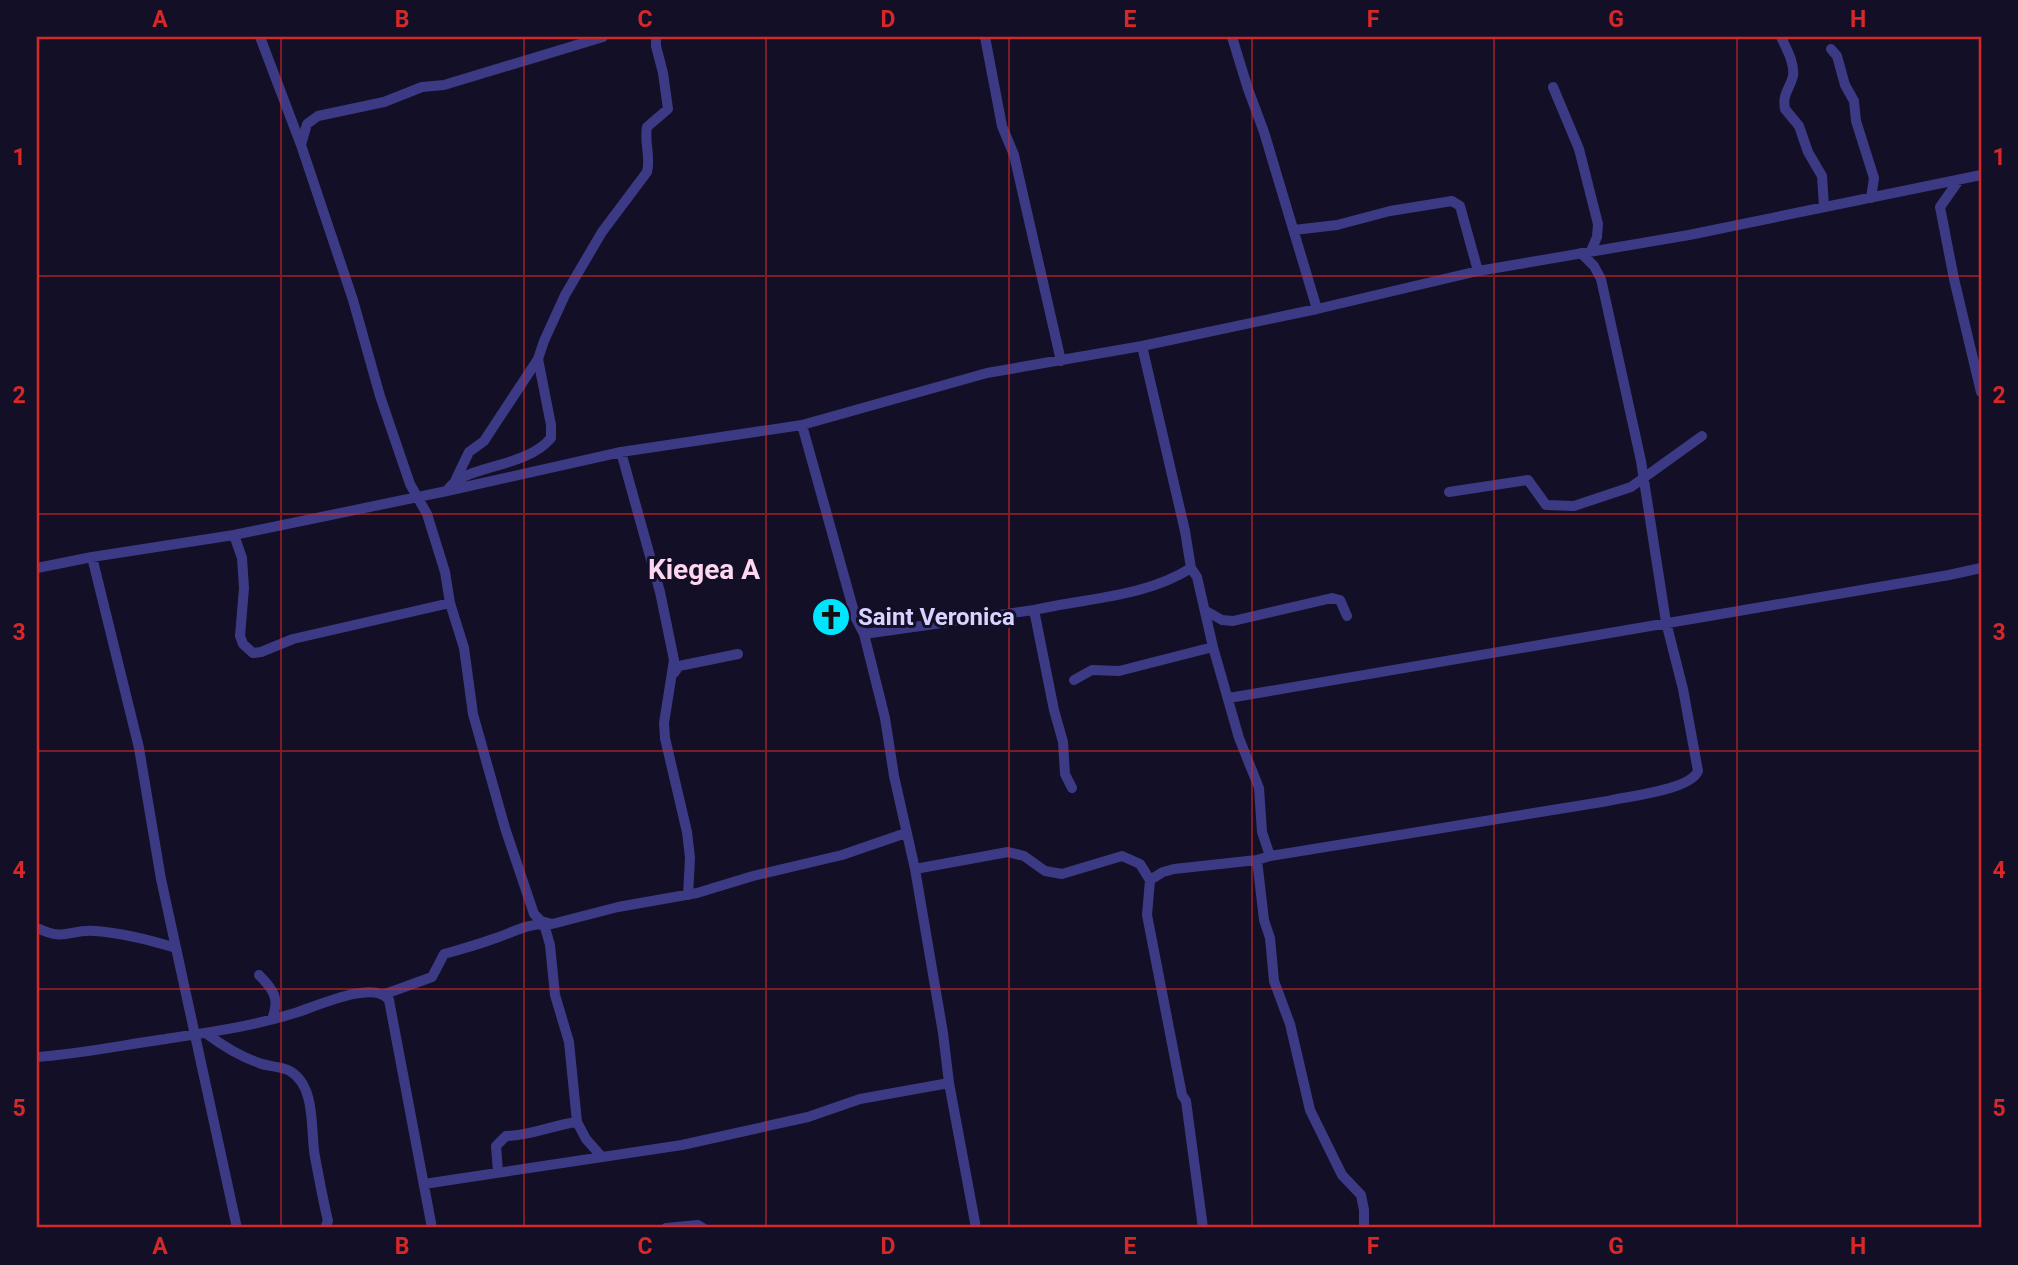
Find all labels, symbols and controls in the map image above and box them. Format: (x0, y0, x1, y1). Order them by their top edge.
text: A (152, 6, 168, 33)
text: B (395, 6, 409, 33)
text: C (637, 6, 653, 33)
text: D (881, 6, 895, 33)
text: E (1124, 6, 1137, 33)
text: F (1367, 6, 1380, 33)
text: G (1608, 6, 1624, 33)
text: H (1850, 6, 1866, 33)
text: 1 (12, 144, 26, 171)
text: 1 (1992, 144, 2006, 171)
text: 2 (12, 382, 26, 409)
text: 2 (1992, 382, 2006, 409)
district label: Kiegea A (648, 553, 760, 586)
church icon: Saint Veronica (810, 596, 852, 638)
place label: Saint Veronica (858, 603, 1015, 631)
text: 3 (12, 619, 26, 646)
text: 3 (1992, 619, 2006, 646)
text: 4 (12, 857, 26, 884)
text: 4 (1992, 857, 2006, 884)
text: 5 (12, 1095, 26, 1122)
text: 5 (1992, 1095, 2006, 1122)
text: A (152, 1233, 168, 1260)
text: B (395, 1233, 409, 1260)
text: C (637, 1233, 653, 1260)
text: D (881, 1233, 895, 1260)
text: E (1124, 1233, 1137, 1260)
text: F (1367, 1233, 1380, 1260)
text: G (1608, 1233, 1624, 1260)
text: H (1850, 1233, 1866, 1260)

